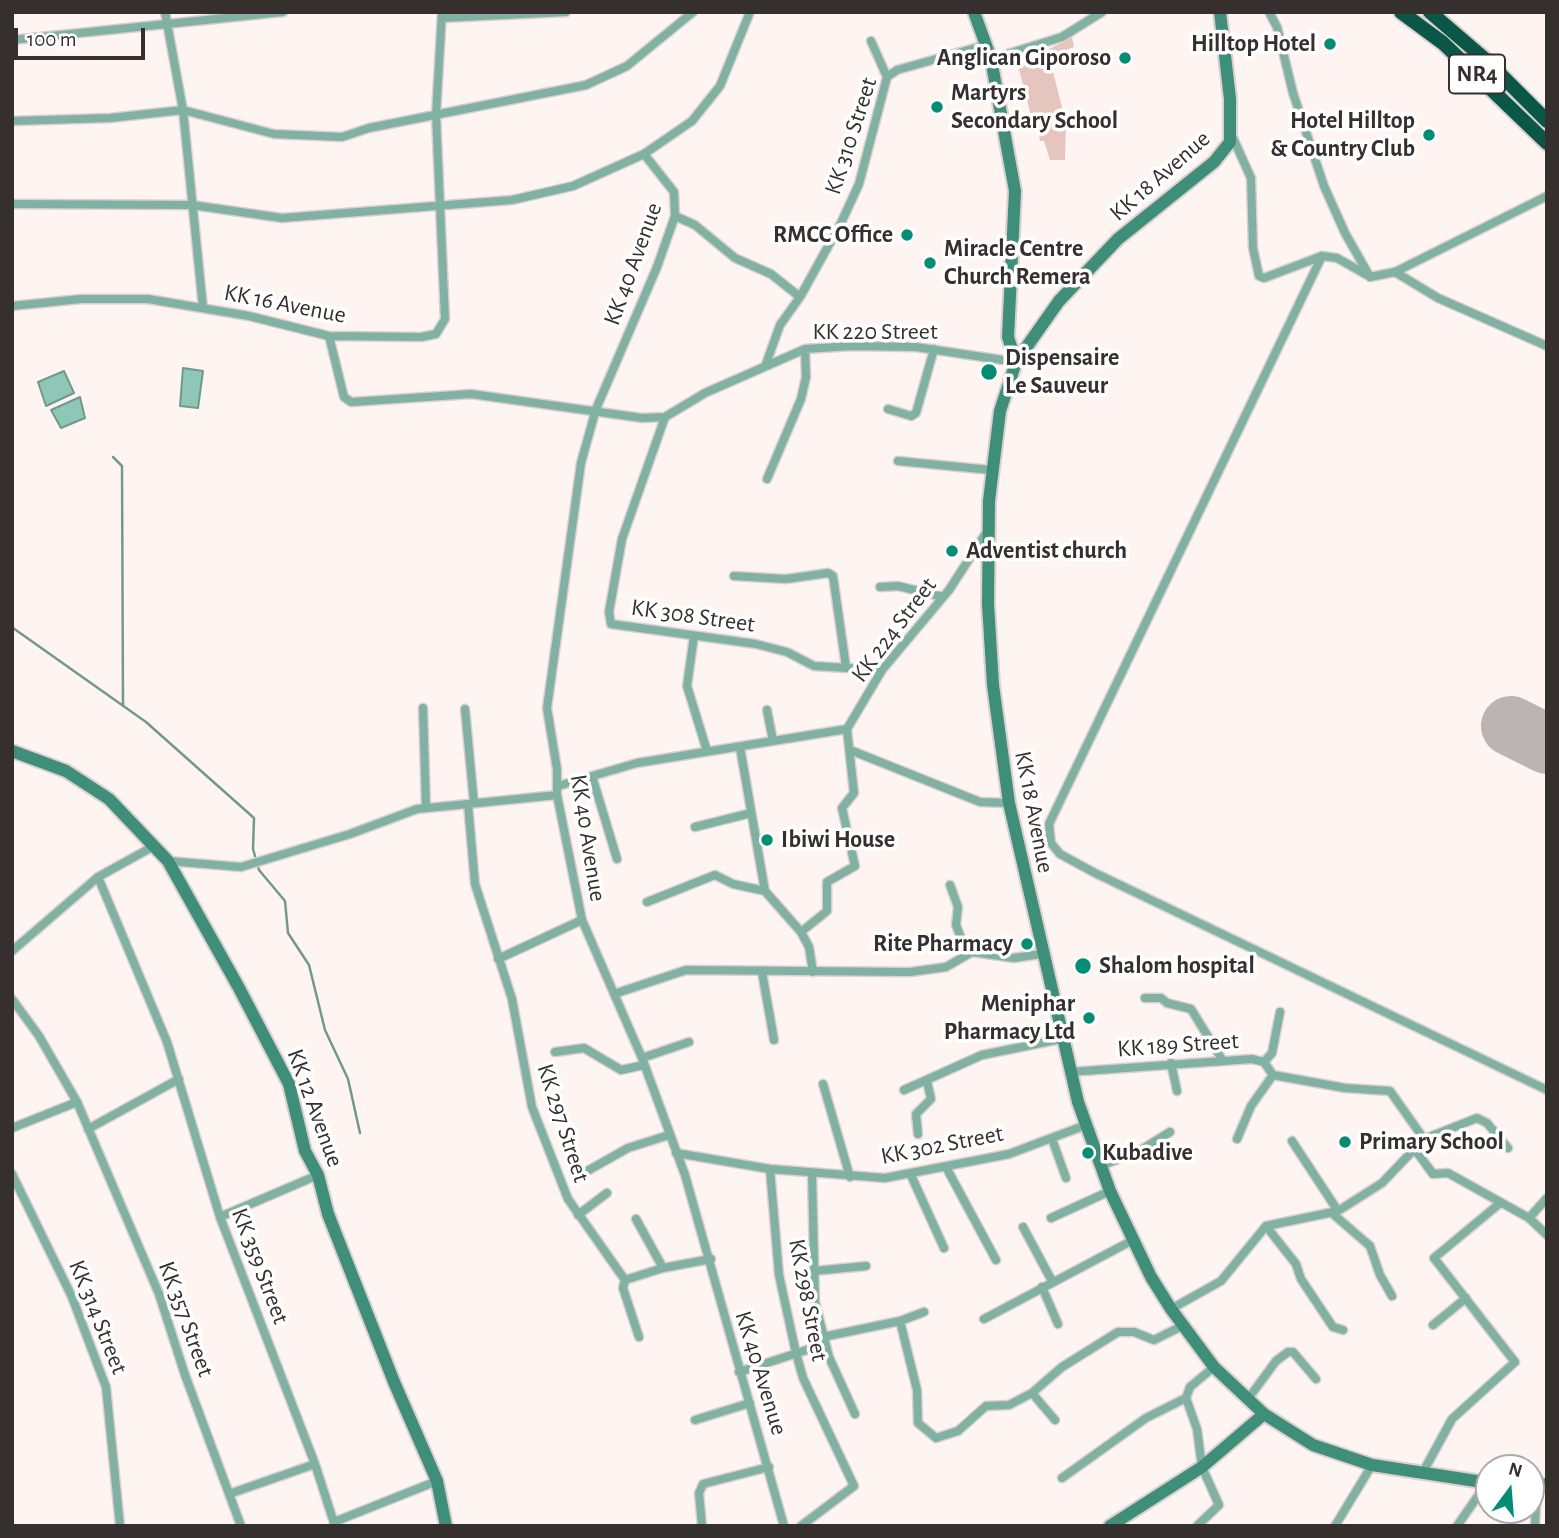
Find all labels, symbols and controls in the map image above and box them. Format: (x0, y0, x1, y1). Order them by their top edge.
scale bar (18, 14, 149, 58)
text: 100 m (27, 29, 77, 50)
place label: Hilltop Hotel (1191, 30, 1316, 58)
marker: Hilltop Hotel (1322, 36, 1338, 52)
place label: Anglican Giporoso (937, 44, 1111, 72)
marker: Anglican Giporoso (1117, 50, 1133, 66)
road number: NR4 (1449, 54, 1505, 94)
street label: KK 310 Street (819, 74, 883, 198)
place label: Martyrs Secondary School (951, 79, 1118, 135)
marker: Martyrs Secondary School (929, 99, 945, 115)
place label: Hotel Hilltop & Country Club (1270, 107, 1415, 163)
street label: KK 18 Avenue (1104, 125, 1216, 227)
marker: Hotel Hilltop & Country Club (1421, 127, 1437, 143)
street label: KK 40 Avenue (598, 199, 668, 329)
place label: RMCC Office (773, 221, 893, 249)
marker: RMCC Office (899, 227, 915, 243)
place label: Miracle Centre Church Remera (944, 235, 1091, 291)
marker: Miracle Centre Church Remera (922, 255, 938, 271)
street label: KK 16 Avenue (222, 278, 348, 330)
street label: KK 220 Street (812, 318, 938, 346)
place label: Dispensaire Le Sauveur (1005, 344, 1119, 400)
marker: Dispensaire Le Sauveur (979, 362, 999, 382)
place label: Adventist church (966, 537, 1127, 565)
marker: Adventist church (944, 543, 960, 559)
street label: KK 224 Street (845, 572, 943, 688)
street label: KK 308 Street (629, 593, 757, 639)
street label: KK 18 Avenue (1008, 749, 1060, 875)
street label: KK 40 Avenue (564, 772, 612, 904)
place label: Ibiwi House (781, 826, 895, 854)
marker: Ibiwi House (759, 832, 775, 848)
place label: Rite Pharmacy (873, 930, 1013, 958)
marker: Rite Pharmacy (1019, 936, 1035, 952)
place label: Shalom hospital (1099, 952, 1255, 980)
marker: Shalom hospital (1073, 956, 1093, 976)
place label: Meniphar Pharmacy Ltd (944, 990, 1075, 1046)
marker: Meniphar Pharmacy Ltd (1081, 1010, 1097, 1026)
street label: KK 189 Street (1116, 1026, 1240, 1064)
street label: KK 12 Avenue (280, 1045, 350, 1171)
street label: KK 297 Street (530, 1060, 596, 1186)
street label: KK 302 Street (878, 1119, 1006, 1171)
place label: Primary School (1359, 1128, 1504, 1156)
marker: Primary School (1337, 1134, 1353, 1150)
place label: Kubadive (1102, 1139, 1193, 1167)
marker: Kubadive (1080, 1145, 1096, 1161)
street label: KK 359 Street (225, 1204, 295, 1328)
street label: KK 298 Street (782, 1236, 834, 1364)
street label: KK 314 Street (62, 1256, 134, 1378)
street label: KK 357 Street (152, 1257, 220, 1381)
street label: KK 40 Avenue (728, 1307, 794, 1439)
north arrow (1475, 1454, 1545, 1524)
text: N (1506, 1459, 1524, 1481)

